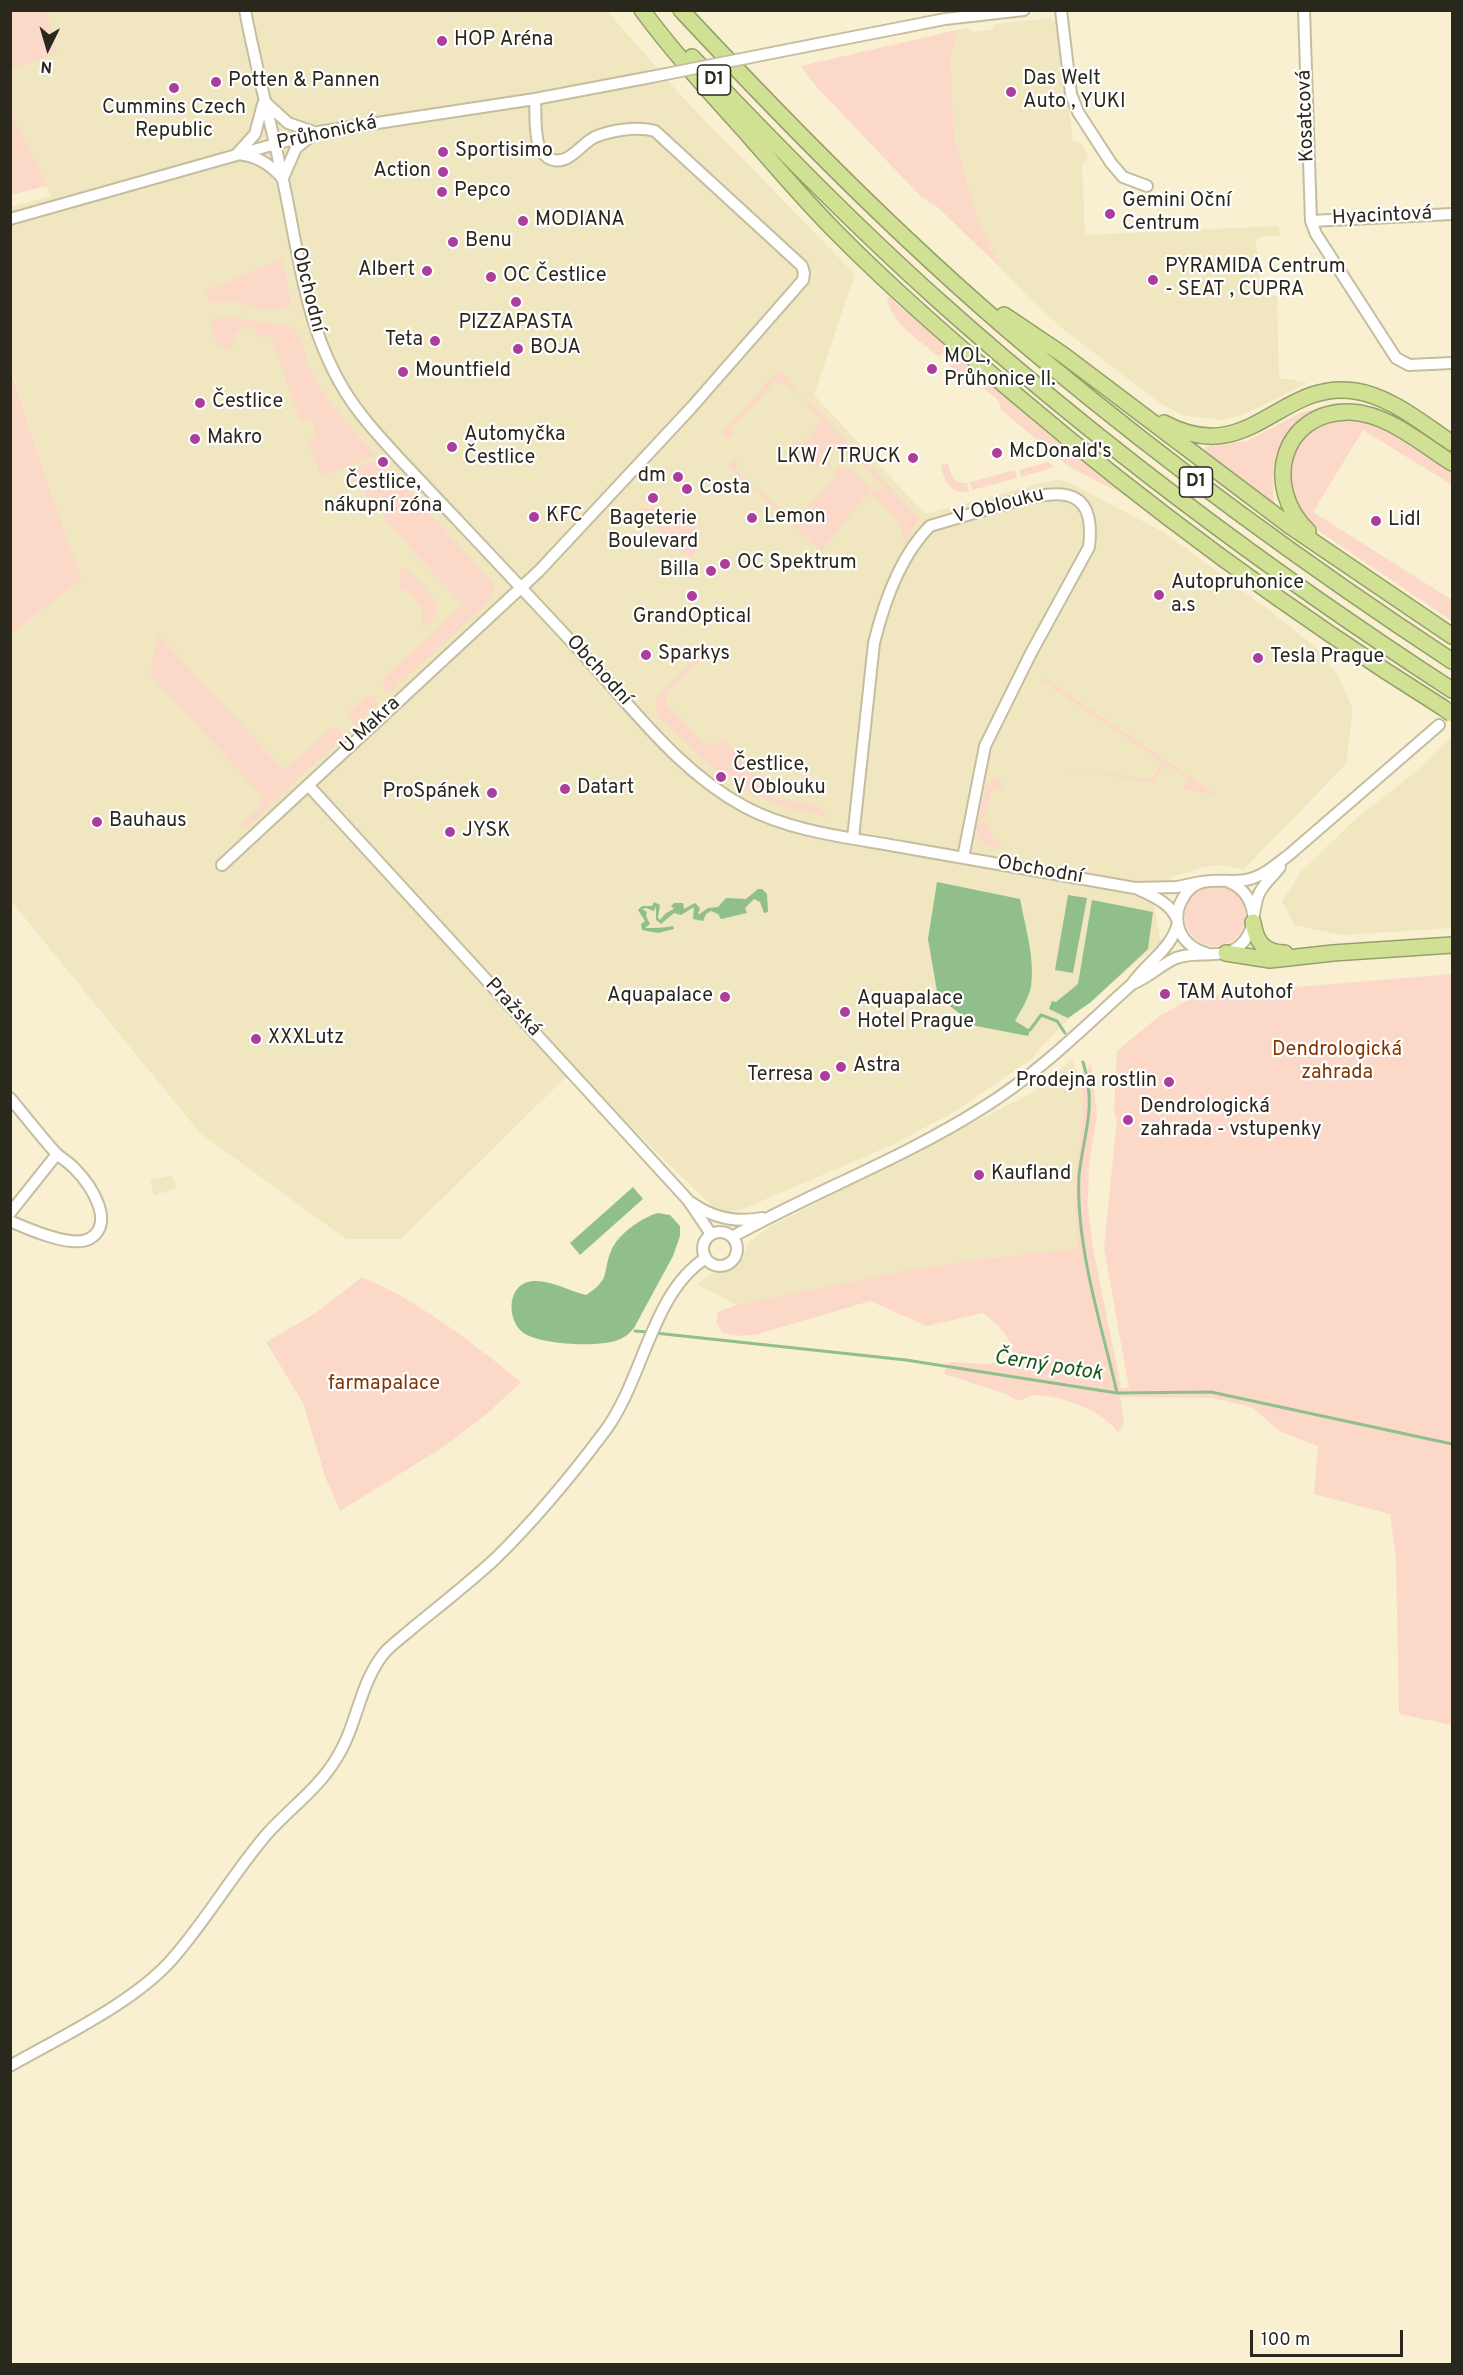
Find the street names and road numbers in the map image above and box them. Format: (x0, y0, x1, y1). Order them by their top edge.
road number: D1 (698, 65, 730, 95)
street label: Kosatcová (1293, 69, 1321, 163)
street label: Průhonická (275, 112, 379, 156)
street label: Hyacintová (1331, 202, 1433, 232)
street label: Obchodní (285, 245, 329, 335)
road number: D1 (1180, 467, 1212, 497)
street label: V Oblouku (951, 483, 1047, 531)
street label: Obchodní (560, 631, 636, 711)
street label: U Makra (336, 692, 406, 760)
street label: Obchodní (995, 852, 1085, 890)
street label: Pražská (479, 974, 545, 1042)

